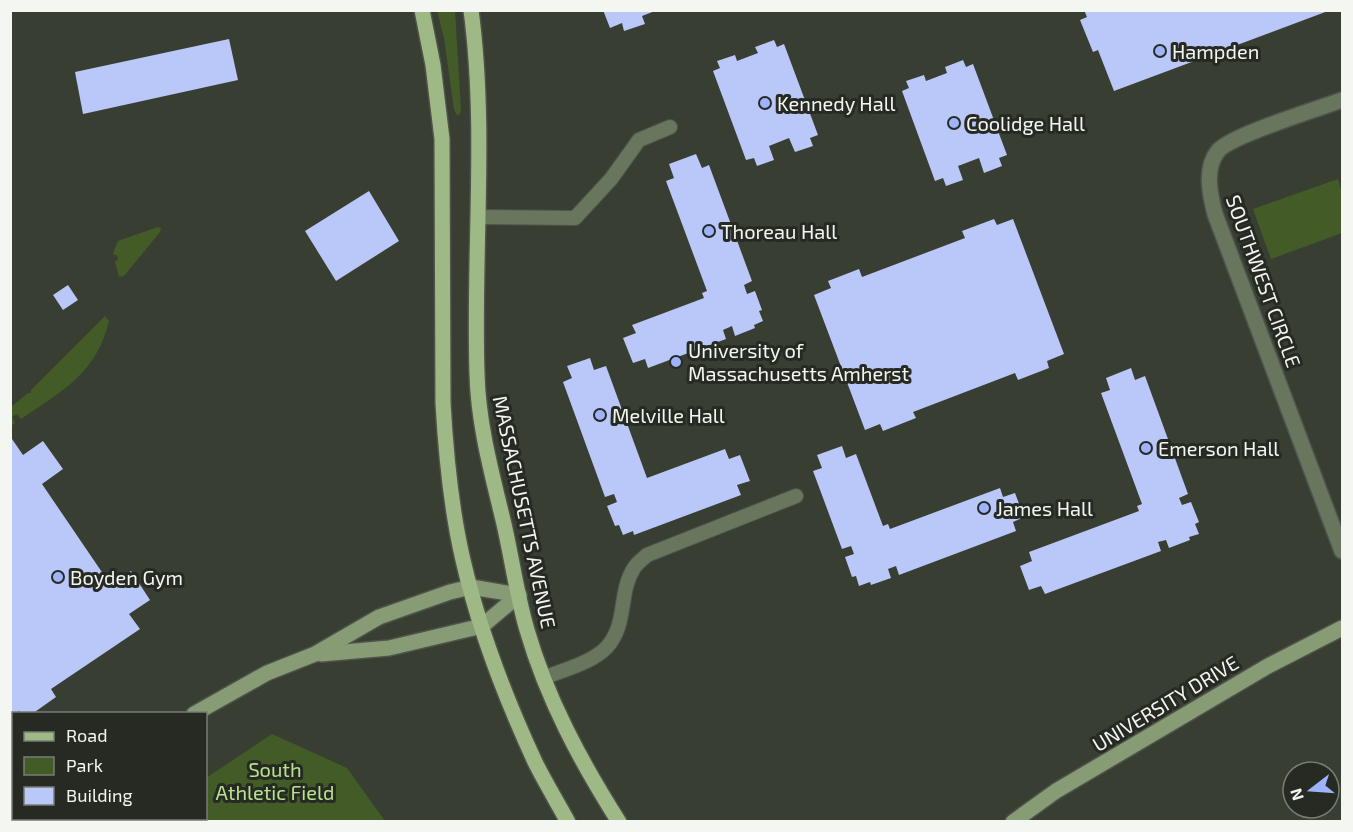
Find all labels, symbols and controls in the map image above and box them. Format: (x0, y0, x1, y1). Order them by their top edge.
place label: Hampden (1172, 39, 1259, 63)
marker: Hampden (1153, 44, 1167, 58)
place label: Kennedy Hall (777, 91, 896, 115)
marker: Kennedy Hall (758, 96, 772, 110)
place label: Coolidge Hall (966, 111, 1085, 135)
marker: Coolidge Hall (947, 116, 961, 130)
street label: SOUTHWEST CIRCLE (1222, 191, 1306, 371)
place label: Thoreau Hall (721, 219, 837, 243)
marker: Thoreau Hall (702, 224, 716, 238)
place label: University of Massachusetts Amherst (688, 338, 909, 385)
marker: University of Massachusetts Amherst (669, 355, 683, 369)
street label: MASSACHUSETTS AVENUE (489, 393, 561, 631)
place label: Melville Hall (612, 403, 725, 427)
marker: Melville Hall (593, 408, 607, 422)
place label: Emerson Hall (1158, 436, 1279, 460)
marker: Emerson Hall (1139, 441, 1153, 455)
place label: James Hall (996, 496, 1093, 520)
marker: James Hall (977, 501, 991, 515)
place label: Boyden Gym (70, 565, 183, 589)
marker: Boyden Gym (51, 570, 65, 584)
street label: UNIVERSITY DRIVE (1088, 650, 1242, 756)
legend (12, 712, 207, 820)
text: Road (66, 724, 107, 746)
text: Park (66, 754, 103, 776)
park label: South Athletic Field (216, 757, 334, 804)
north arrow (1281, 760, 1341, 820)
text: Building (66, 784, 133, 806)
text: N (1285, 786, 1307, 803)

